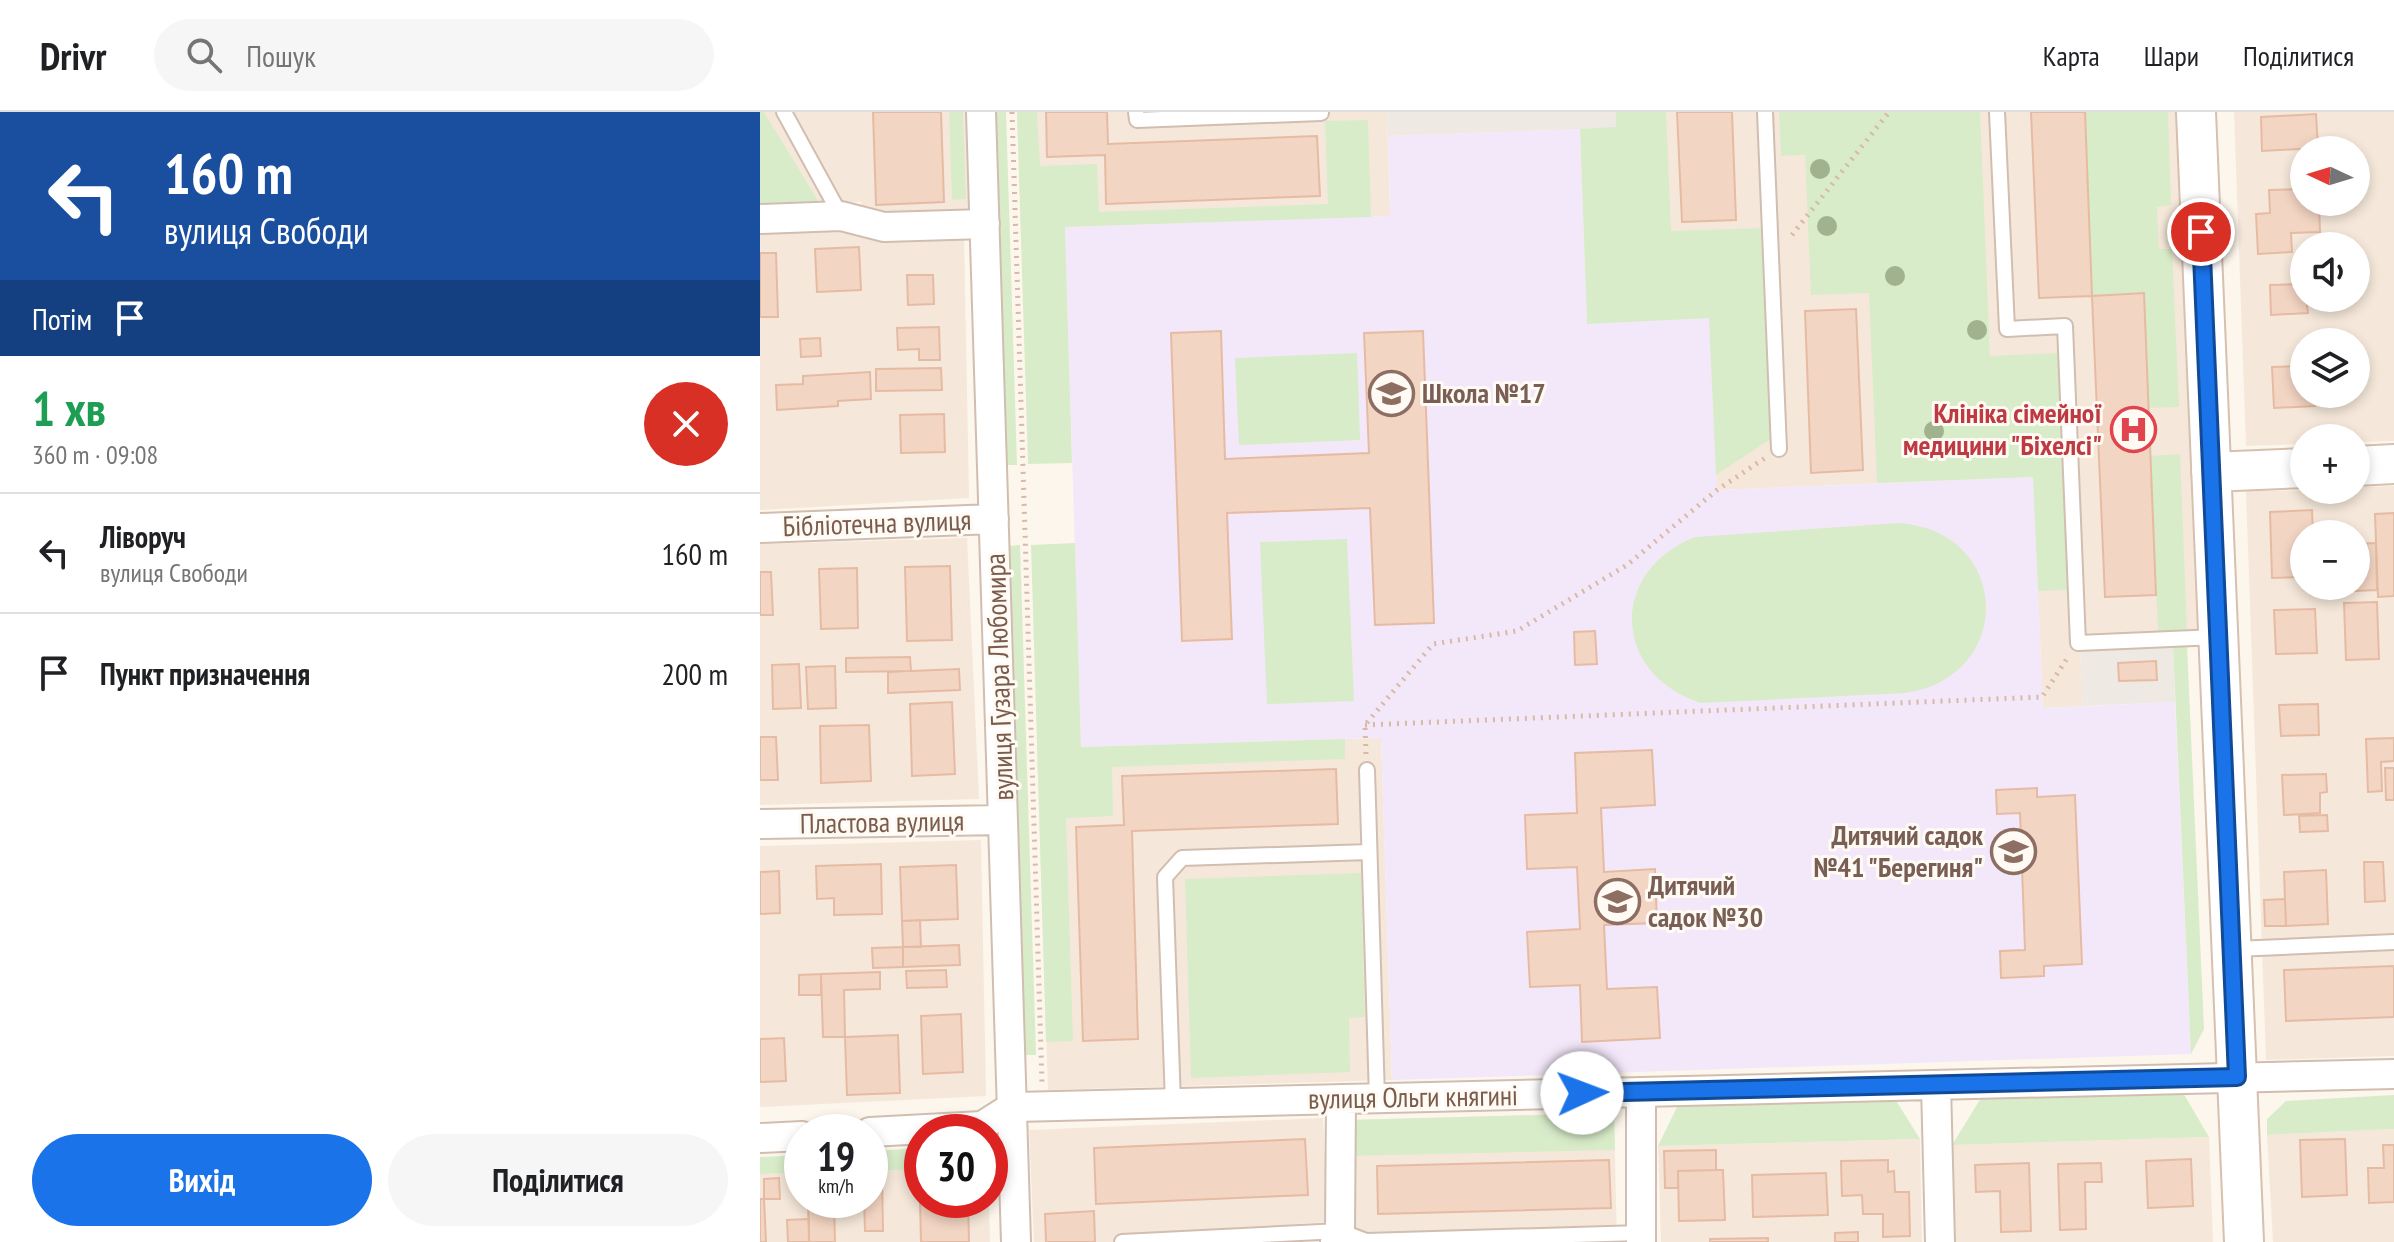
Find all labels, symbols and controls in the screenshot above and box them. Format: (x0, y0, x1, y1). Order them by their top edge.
search box (154, 19, 714, 91)
text: Drivr (40, 31, 106, 80)
icon: search (182, 33, 226, 77)
text: Пошук (246, 36, 316, 75)
text: Карта (2043, 37, 2100, 74)
text: Шари (2144, 37, 2199, 74)
text: Поділитися (2243, 37, 2354, 74)
north arrow (2290, 136, 2370, 216)
map controls (2290, 136, 2370, 600)
text: 160 m (164, 137, 293, 209)
icon: left (32, 144, 136, 248)
pin (2167, 198, 2235, 266)
text: вулиця Свободи (164, 207, 369, 254)
icon: arrive (2179, 210, 2223, 254)
button: sound (2290, 232, 2370, 312)
icon: arrive (108, 296, 152, 340)
text: Потім (32, 299, 92, 338)
button: layers (2290, 328, 2370, 408)
school or university icon: Школа №17 (1367, 369, 1415, 417)
place label: Школа №17 (1422, 374, 1546, 411)
text: 1 хв (32, 377, 106, 439)
button: close (644, 382, 728, 466)
place label: Клініка сімейної медицини "Біхелсі" (1903, 394, 2102, 463)
hospital icon: Клініка сімейної медицини "Біхелсі" (2109, 405, 2157, 453)
button: + (2290, 424, 2370, 504)
text: 360 m · 09:08 (32, 438, 158, 471)
street label: Бібліотечна вулиця (782, 501, 972, 544)
text: Ліворуч (100, 517, 186, 556)
button: − (2290, 520, 2370, 600)
icon: left (32, 531, 76, 575)
text: 160 m (662, 534, 728, 573)
street label: вулиця Гузара Любомира (976, 553, 1021, 801)
text: вулиця Свободи (100, 556, 248, 589)
icon: arrive (32, 651, 76, 695)
text: Пункт призначення (100, 654, 310, 693)
text: 200 m (662, 654, 728, 693)
street label: Пластова вулиця (799, 802, 965, 841)
place label: Дитячий садок №41 "Берегиня" (1814, 816, 1984, 885)
school or university icon: Дитячий садок №41 "Берегиня" (1990, 827, 2038, 875)
place label: Дитячий садок №30 (1648, 866, 1763, 935)
school or university icon: Дитячий садок №30 (1593, 877, 1641, 925)
position arrow (1540, 1051, 1624, 1135)
street label: вулиця Ольги княгині (1308, 1076, 1518, 1117)
speed limit sign: 30 (904, 1114, 1008, 1218)
text: 19 (817, 1130, 855, 1182)
button: Вихід (32, 1134, 372, 1226)
button: Поділитися (388, 1134, 728, 1226)
text: km/h (818, 1173, 854, 1199)

